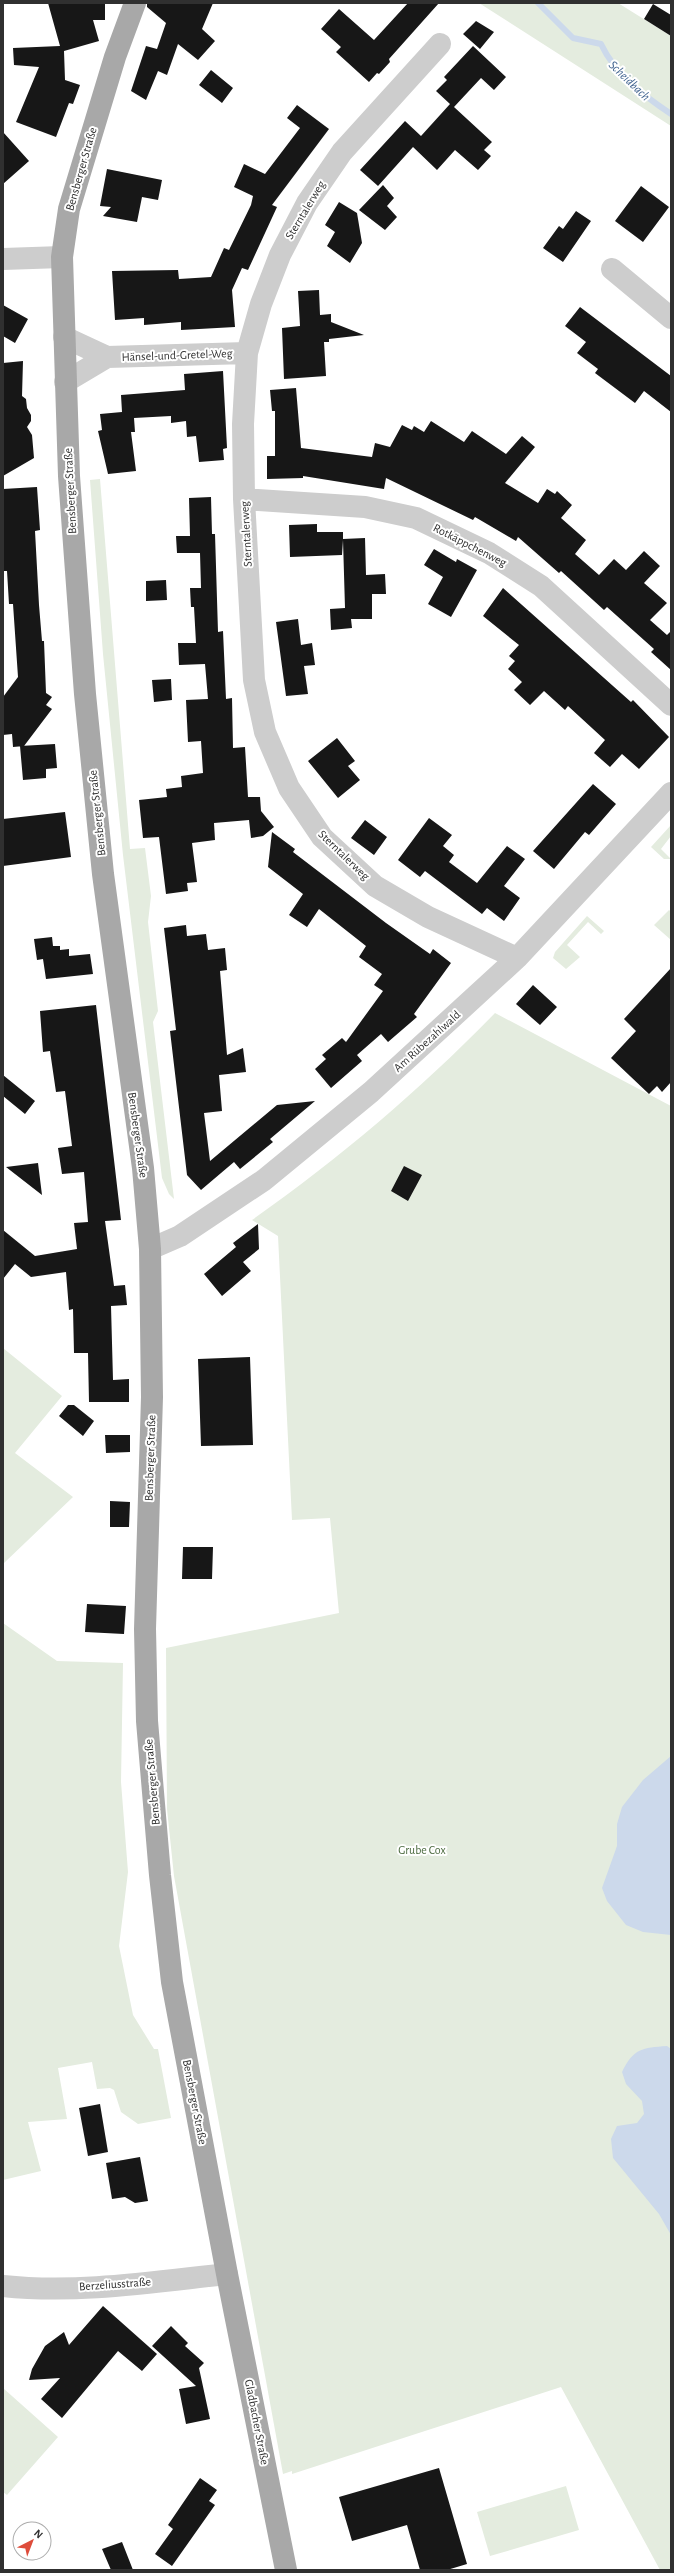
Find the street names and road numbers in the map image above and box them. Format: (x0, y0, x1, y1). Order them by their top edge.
street label: Bensberger Straße (63, 126, 99, 212)
street label: Sterntalerweg (283, 178, 327, 241)
street label: Hänsel-und-Gretel-Weg (121, 347, 233, 363)
street label: Bensberger Straße (62, 448, 78, 534)
street label: Sterntalerweg (238, 501, 254, 567)
street label: Rotkäppchenweg (431, 521, 509, 569)
street label: Bensberger Straße (87, 769, 107, 857)
street label: Sterntalerweg (316, 828, 372, 882)
street label: Am Rübezahlwald (391, 1008, 463, 1074)
street label: Bensberger Straße (126, 1091, 150, 1179)
street label: Bensberger Straße (142, 1415, 158, 1501)
street label: Bensberger Straße (142, 1739, 162, 1825)
street label: Bensberger Straße (181, 2059, 209, 2145)
street label: Berzeliusstraße (79, 2275, 151, 2293)
street label: Gladbacher Straße (243, 2378, 271, 2466)

